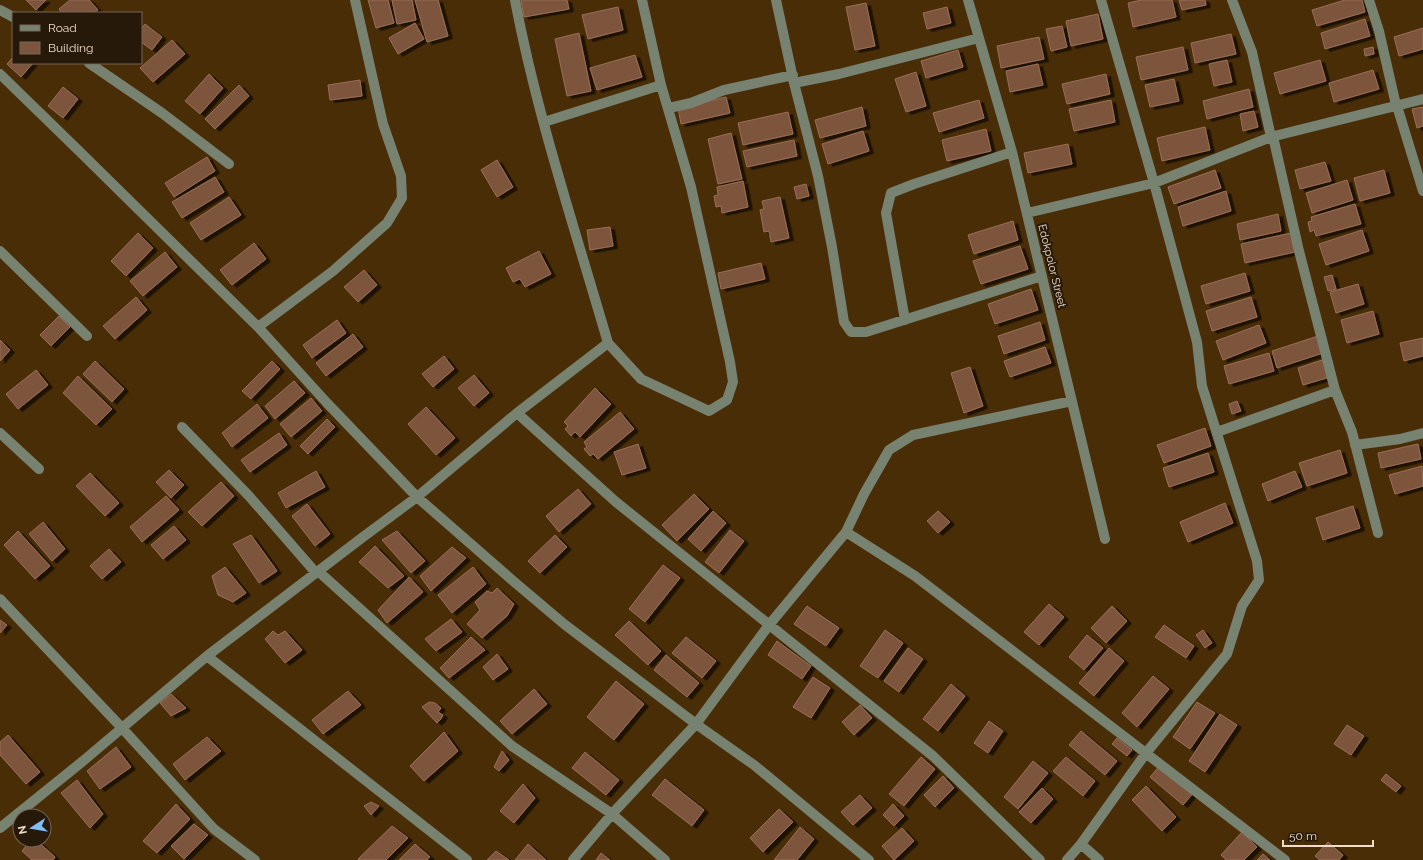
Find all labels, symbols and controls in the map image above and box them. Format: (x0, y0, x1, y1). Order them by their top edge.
legend (12, 12, 142, 64)
text: Road (48, 21, 77, 35)
text: Building (48, 41, 94, 55)
street label: Edokpolor Street (1035, 223, 1069, 309)
north arrow (12, 808, 52, 848)
scale bar (1283, 822, 1373, 848)
text: N (15, 825, 30, 835)
text: 50 m (1289, 829, 1317, 843)

